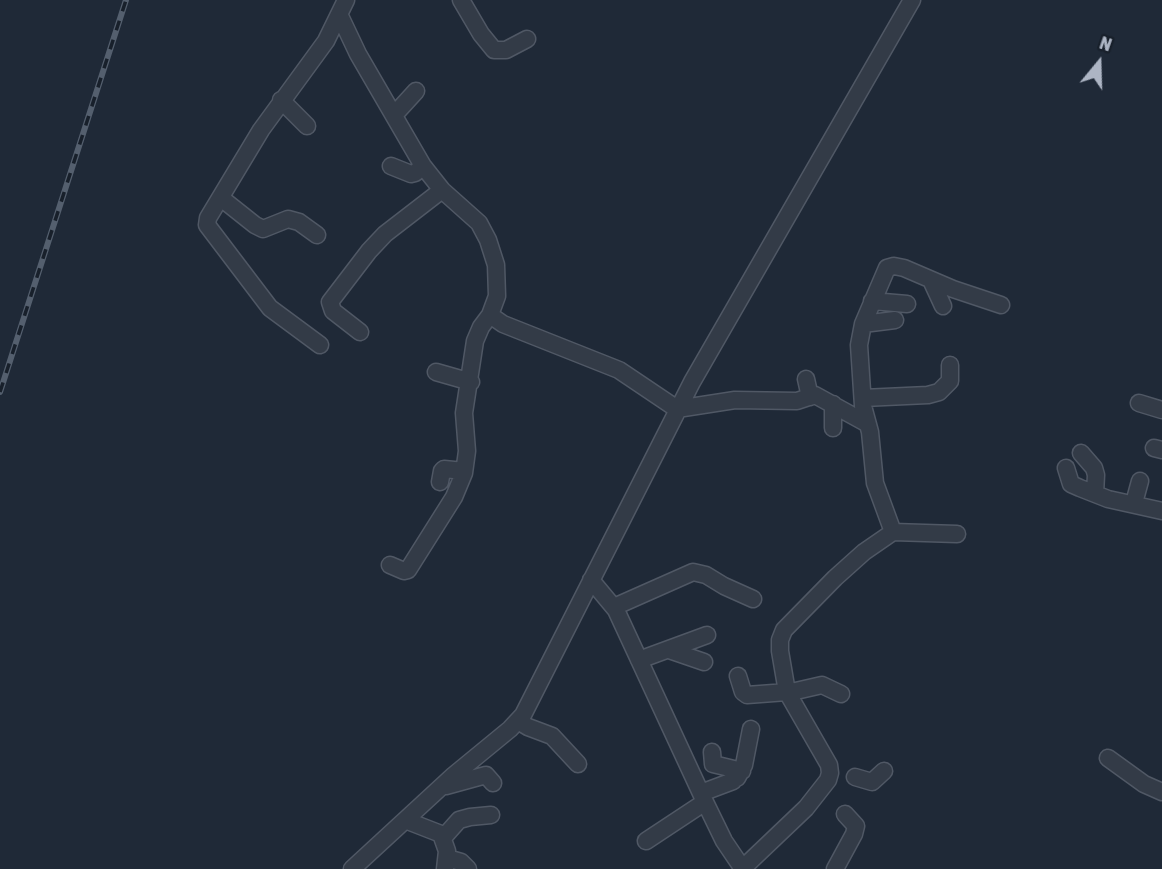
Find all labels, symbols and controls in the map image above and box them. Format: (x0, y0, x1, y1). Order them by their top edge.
north arrow (1064, 28, 1134, 98)
text: N (1097, 31, 1115, 55)

